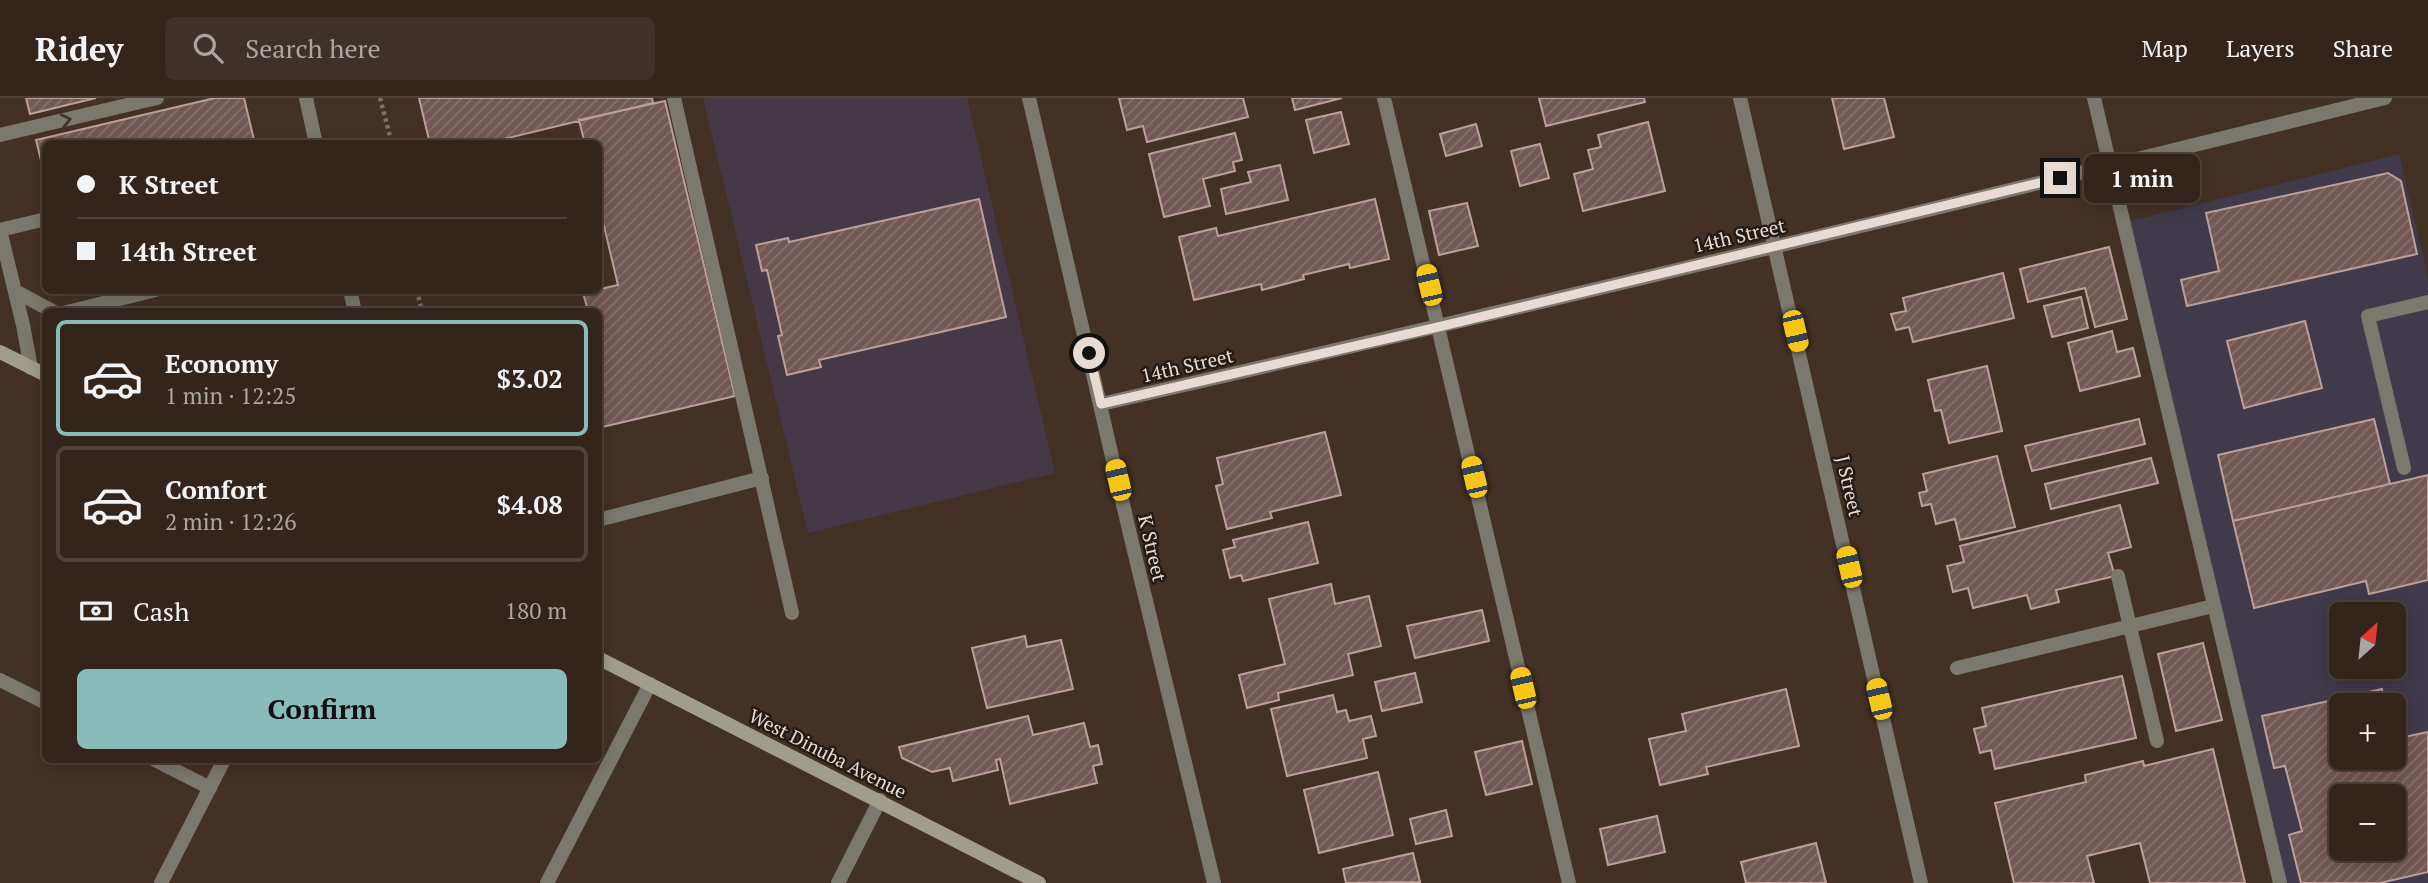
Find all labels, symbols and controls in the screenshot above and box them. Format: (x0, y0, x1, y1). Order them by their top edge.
search box (165, 17, 655, 80)
text: Ridey (35, 27, 123, 70)
icon: search (189, 29, 227, 67)
text: Search here (245, 31, 381, 65)
text: Map (2141, 32, 2188, 64)
text: Layers (2226, 32, 2295, 64)
text: Share (2333, 32, 2393, 64)
one-way arrow (60, 113, 72, 128)
callout: 1 min (2084, 154, 2200, 202)
route end (2044, 162, 2076, 194)
text: 1 min (2111, 163, 2173, 194)
text: K Street (119, 167, 219, 201)
street label: 14th Street (1691, 212, 1787, 258)
text: 14th Street (119, 234, 257, 268)
car (1415, 262, 1444, 308)
car (1781, 308, 1810, 354)
route start (1073, 337, 1105, 369)
street label: 14th Street (1139, 342, 1235, 388)
text: Economy (165, 346, 278, 380)
icon: car (81, 347, 144, 410)
text: $3.02 (497, 361, 563, 395)
text: 1 min · 12:25 (165, 380, 297, 411)
street label: J Street (1831, 453, 1869, 519)
car (1460, 454, 1489, 500)
car (1104, 457, 1133, 503)
text: Comfort (165, 472, 267, 506)
icon: car (81, 473, 144, 536)
text: $4.08 (497, 487, 563, 521)
text: 2 min · 12:26 (165, 506, 297, 537)
street label: K Street (1133, 512, 1173, 584)
car (1835, 544, 1864, 590)
icon: cash (77, 592, 115, 630)
text: Cash (133, 594, 189, 628)
text: 180 m (505, 595, 567, 626)
north arrow (2329, 602, 2406, 679)
map controls (2329, 602, 2406, 861)
car (1509, 665, 1538, 711)
button: Confirm (77, 669, 567, 749)
car (1865, 676, 1894, 722)
button: + (2329, 693, 2406, 770)
street label: West Dinuba Avenue (745, 702, 911, 804)
button: − (2329, 784, 2406, 861)

